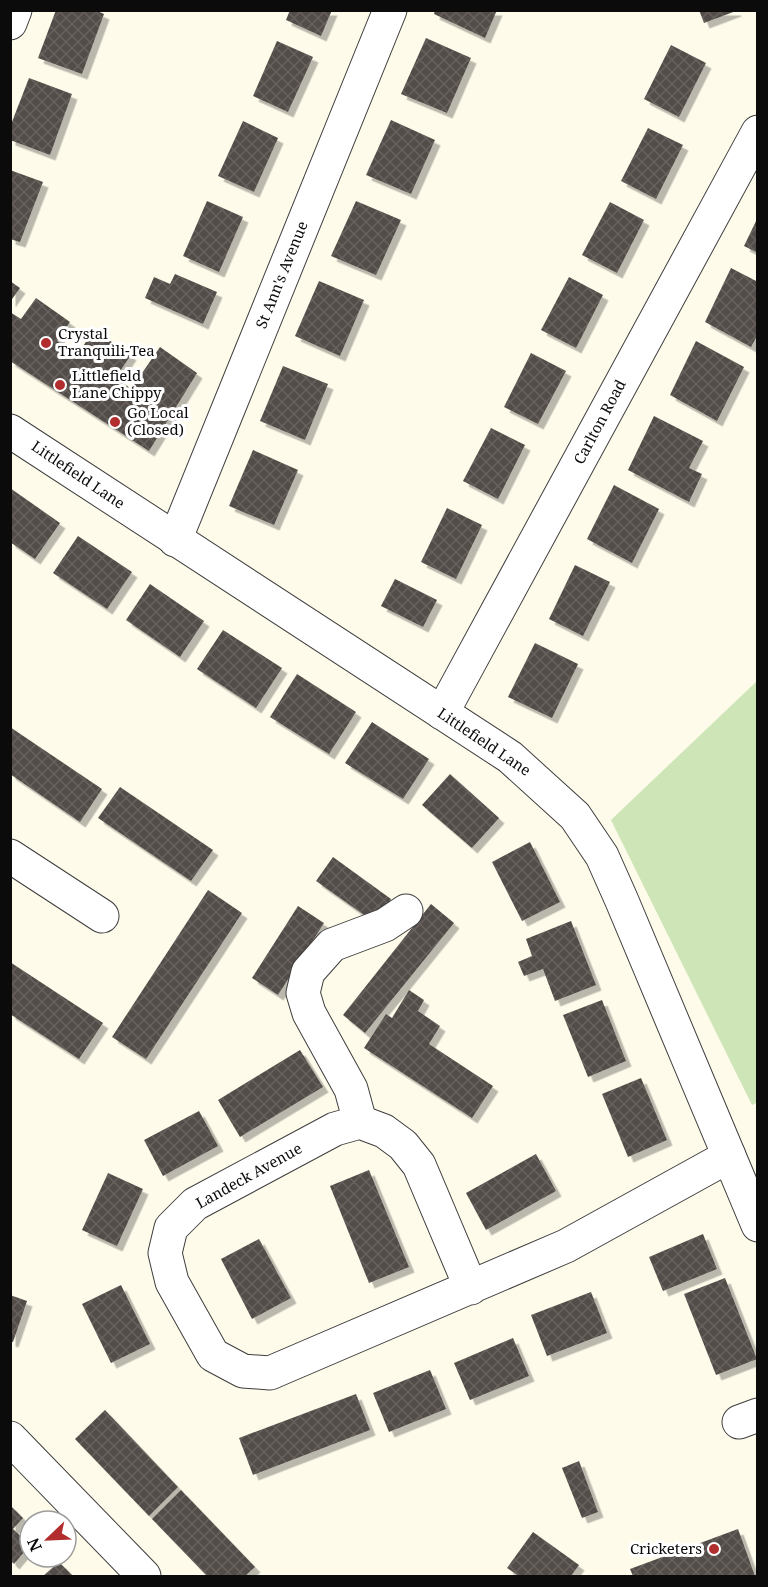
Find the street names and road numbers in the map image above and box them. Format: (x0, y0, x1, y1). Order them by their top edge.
street label: St Ann's Avenue (250, 218, 312, 331)
street label: Carlton Road (568, 376, 630, 467)
street label: Littlefield Lane (28, 436, 129, 513)
street label: Littlefield Lane (434, 703, 535, 780)
street label: Landeck Avenue (192, 1138, 305, 1213)

